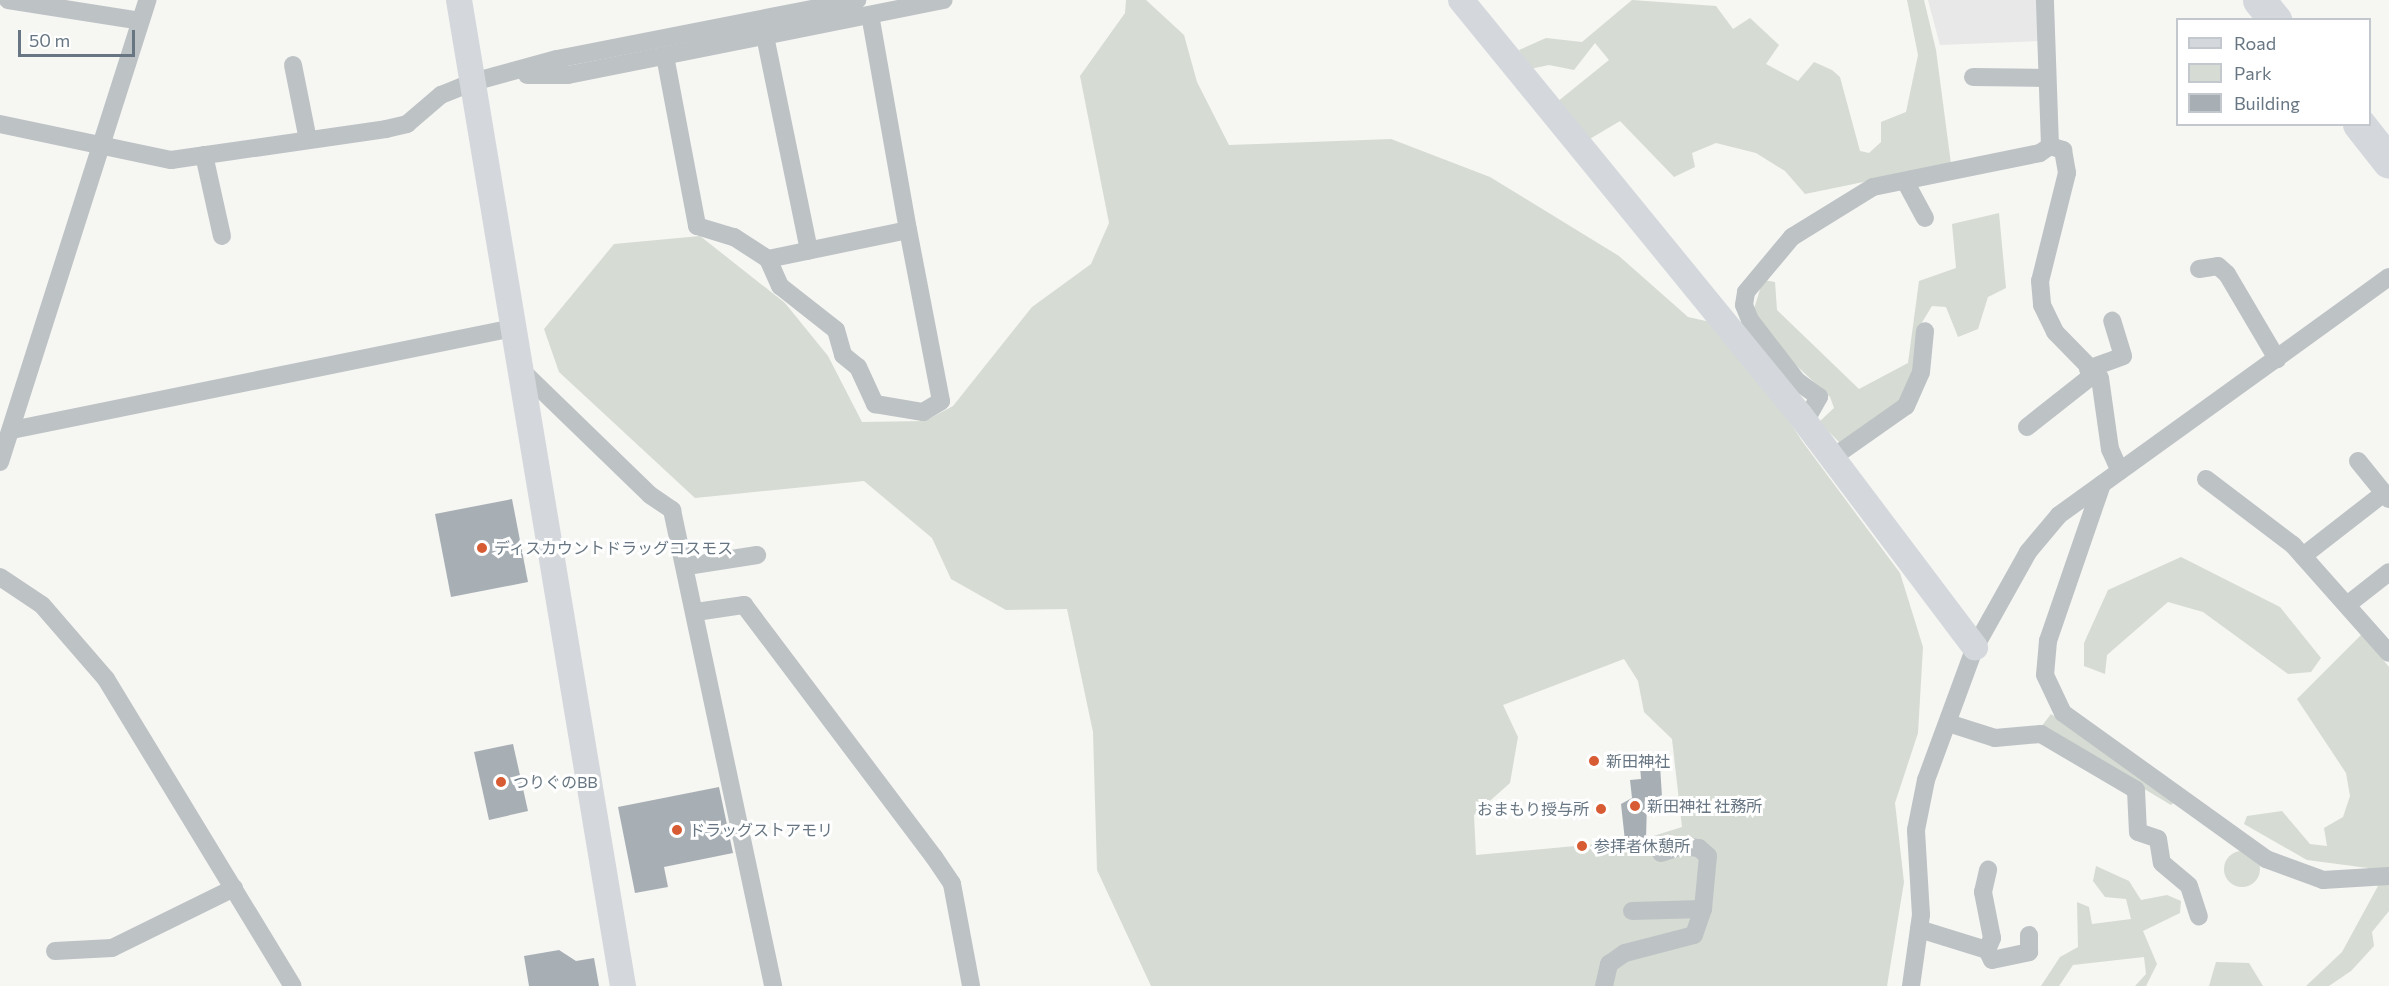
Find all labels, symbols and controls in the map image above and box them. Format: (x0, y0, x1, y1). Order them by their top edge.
scale bar (21, 18, 138, 56)
legend (2176, 18, 2371, 126)
text: 50 m (29, 29, 70, 51)
text: Road (2234, 32, 2276, 54)
text: Park (2234, 62, 2272, 84)
text: Building (2234, 92, 2300, 114)
place label: ディスカウントドラッグコスモス (494, 538, 734, 558)
marker: ディスカウントドラッグコスモス (475, 541, 489, 555)
place label: 新田神社 (1606, 751, 1670, 771)
marker: 新田神社 (1587, 754, 1601, 768)
place label: つりぐのBB (513, 772, 598, 792)
marker: つりぐのBB (494, 775, 508, 789)
place label: 新田神社 社務所 (1647, 796, 1762, 816)
place label: おまもり授与所 (1477, 799, 1589, 819)
marker: 新田神社 社務所 (1628, 799, 1642, 813)
marker: おまもり授与所 (1594, 802, 1608, 816)
place label: ドラッグストアモリ (689, 820, 833, 840)
marker: ドラッグストアモリ (670, 823, 684, 837)
place label: 参拝者休憩所 (1594, 836, 1690, 856)
marker: 参拝者休憩所 (1575, 839, 1589, 853)

